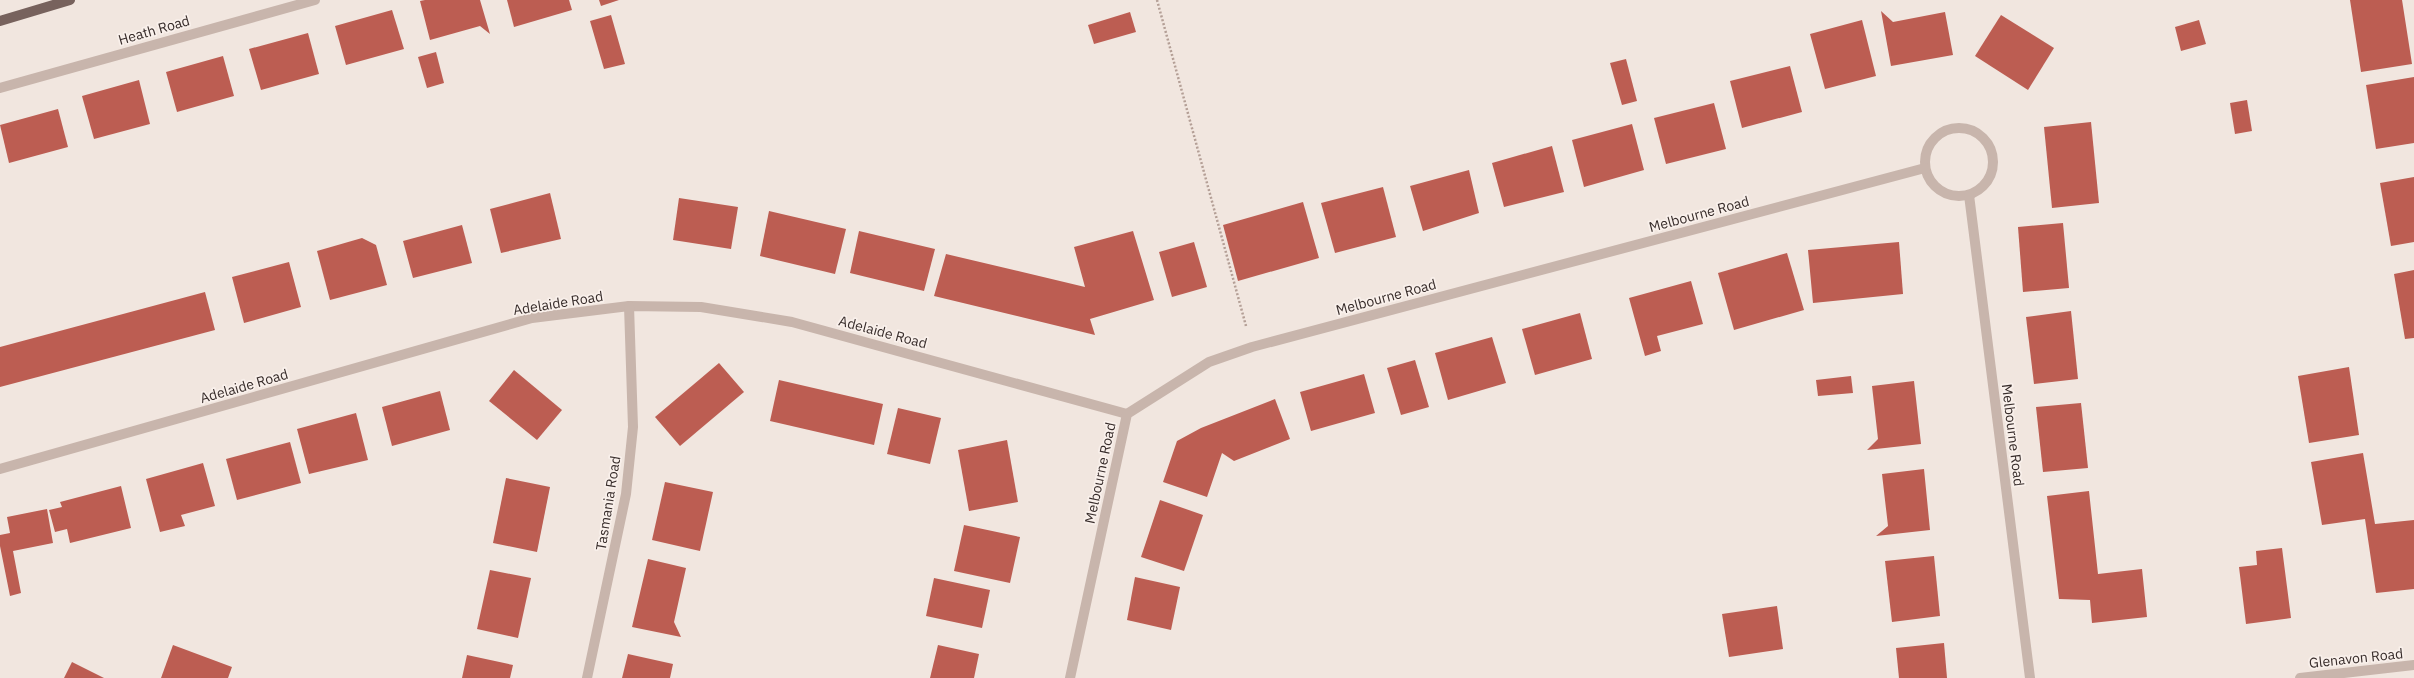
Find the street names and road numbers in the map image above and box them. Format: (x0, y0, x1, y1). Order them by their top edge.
street label: Heath Road (116, 11, 192, 49)
street label: Melbourne Road (1647, 192, 1751, 236)
street label: Melbourne Road (1334, 275, 1438, 319)
street label: Adelaide Road (512, 287, 604, 319)
street label: Adelaide Road (837, 312, 929, 352)
street label: Adelaide Road (198, 365, 290, 407)
street label: Melbourne Road (1998, 383, 2028, 487)
street label: Melbourne Road (1080, 421, 1120, 525)
street label: Tasmania Road (592, 454, 624, 552)
street label: Glenavon Road (2308, 644, 2404, 672)

